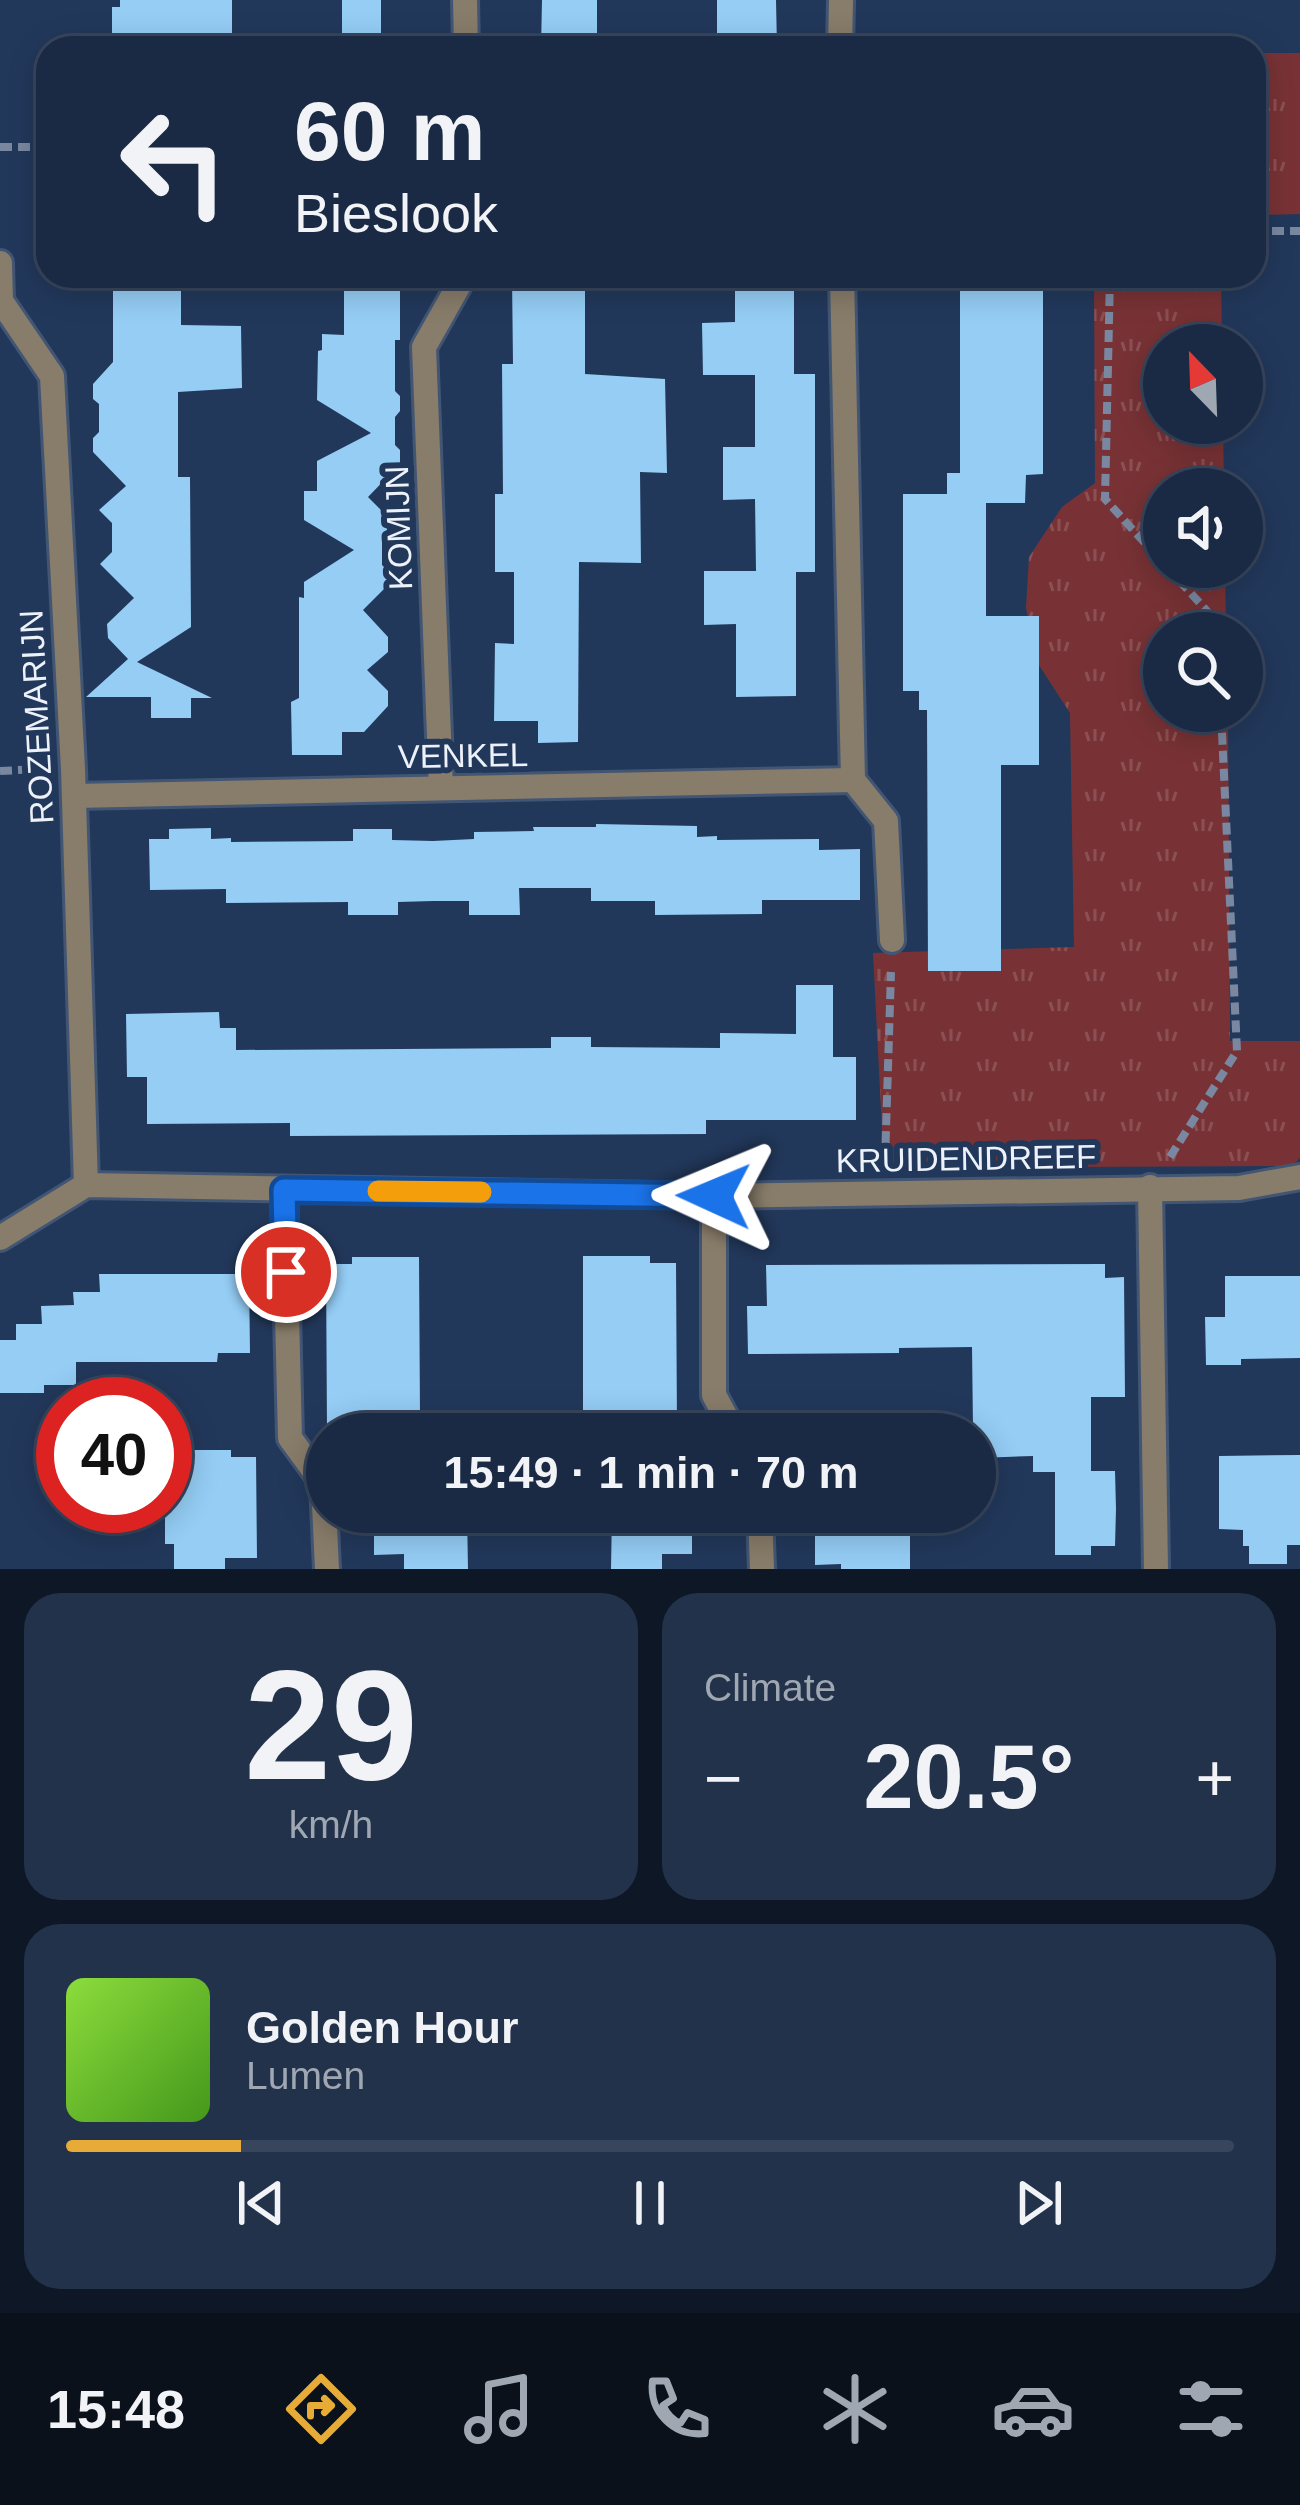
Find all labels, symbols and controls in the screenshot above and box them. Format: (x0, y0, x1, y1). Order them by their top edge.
icon: left (96, 84, 252, 240)
text: 60 m (294, 84, 485, 178)
text: Bieslook (294, 183, 498, 243)
north arrow (1143, 324, 1263, 444)
map controls (1143, 324, 1263, 732)
street label: KOMIJN (378, 465, 419, 591)
button: sound (1143, 468, 1263, 588)
street label: ROZEMARIJN (12, 609, 61, 825)
button: search (1143, 612, 1263, 732)
street label: VENKEL (398, 736, 528, 775)
position arrow (651, 1133, 777, 1259)
street label: KRUIDENDREEF (836, 1138, 1096, 1179)
pin (235, 1221, 337, 1323)
icon: arrive (253, 1239, 319, 1305)
speed limit sign: 40 (36, 1377, 192, 1533)
text: 15:49 · 1 min · 70 m (443, 1447, 859, 1498)
text: 29 (244, 1638, 418, 1812)
text: Climate (704, 1666, 836, 1709)
text: 20.5° (863, 1727, 1075, 1827)
text: − (704, 1741, 743, 1815)
text: + (1195, 1741, 1234, 1815)
text: km/h (289, 1803, 373, 1846)
text: Golden Hour (246, 2002, 518, 2053)
text: Lumen (246, 2054, 365, 2097)
icon: previous (228, 2170, 294, 2236)
icon: pause (617, 2170, 683, 2236)
icon: next (1006, 2170, 1072, 2236)
icon: directions (279, 2367, 363, 2451)
icon: music (457, 2367, 541, 2451)
icon: phone (635, 2367, 719, 2451)
icon: climate (813, 2367, 897, 2451)
icon: car (991, 2367, 1075, 2451)
icon: filters (1169, 2367, 1253, 2451)
text: 15:48 (47, 2379, 185, 2439)

